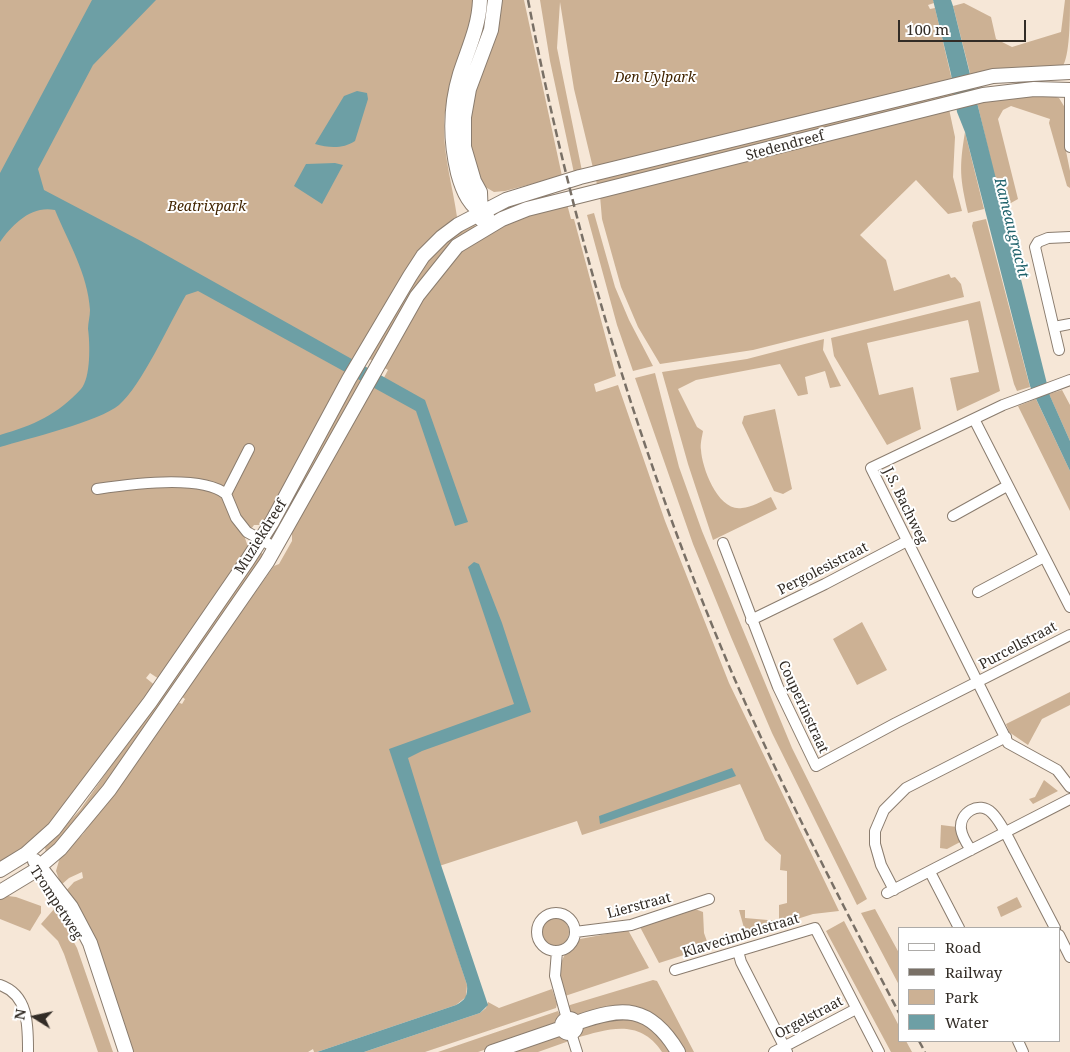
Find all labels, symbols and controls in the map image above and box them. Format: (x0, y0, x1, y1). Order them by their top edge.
scale bar (900, 10, 1028, 42)
text: 100 m (906, 19, 949, 39)
park label: Den Uylpark (614, 70, 696, 86)
street label: Stedendreef (744, 127, 826, 165)
water label: Rameaugracht (990, 176, 1032, 280)
park label: Beatrixpark (168, 199, 246, 215)
street label: J.S. Bachweg (879, 465, 931, 547)
street label: Muziekdreef (232, 497, 290, 577)
street label: Pergolesistraat (775, 539, 871, 599)
street label: Purcellstraat (976, 619, 1060, 673)
street label: Couperinstraat (774, 658, 832, 756)
street label: Trompetweg (26, 863, 86, 943)
street label: Lierstraat (605, 889, 673, 923)
street label: Klavecimbelstraat (681, 910, 801, 962)
legend (898, 927, 1060, 1042)
text: Road (945, 937, 981, 957)
text: Railway (945, 962, 1002, 982)
text: Park (945, 987, 978, 1007)
north arrow (10, 992, 60, 1042)
street label: Orgelstraat (772, 993, 846, 1043)
text: N (9, 1007, 30, 1021)
text: Water (945, 1012, 988, 1032)

